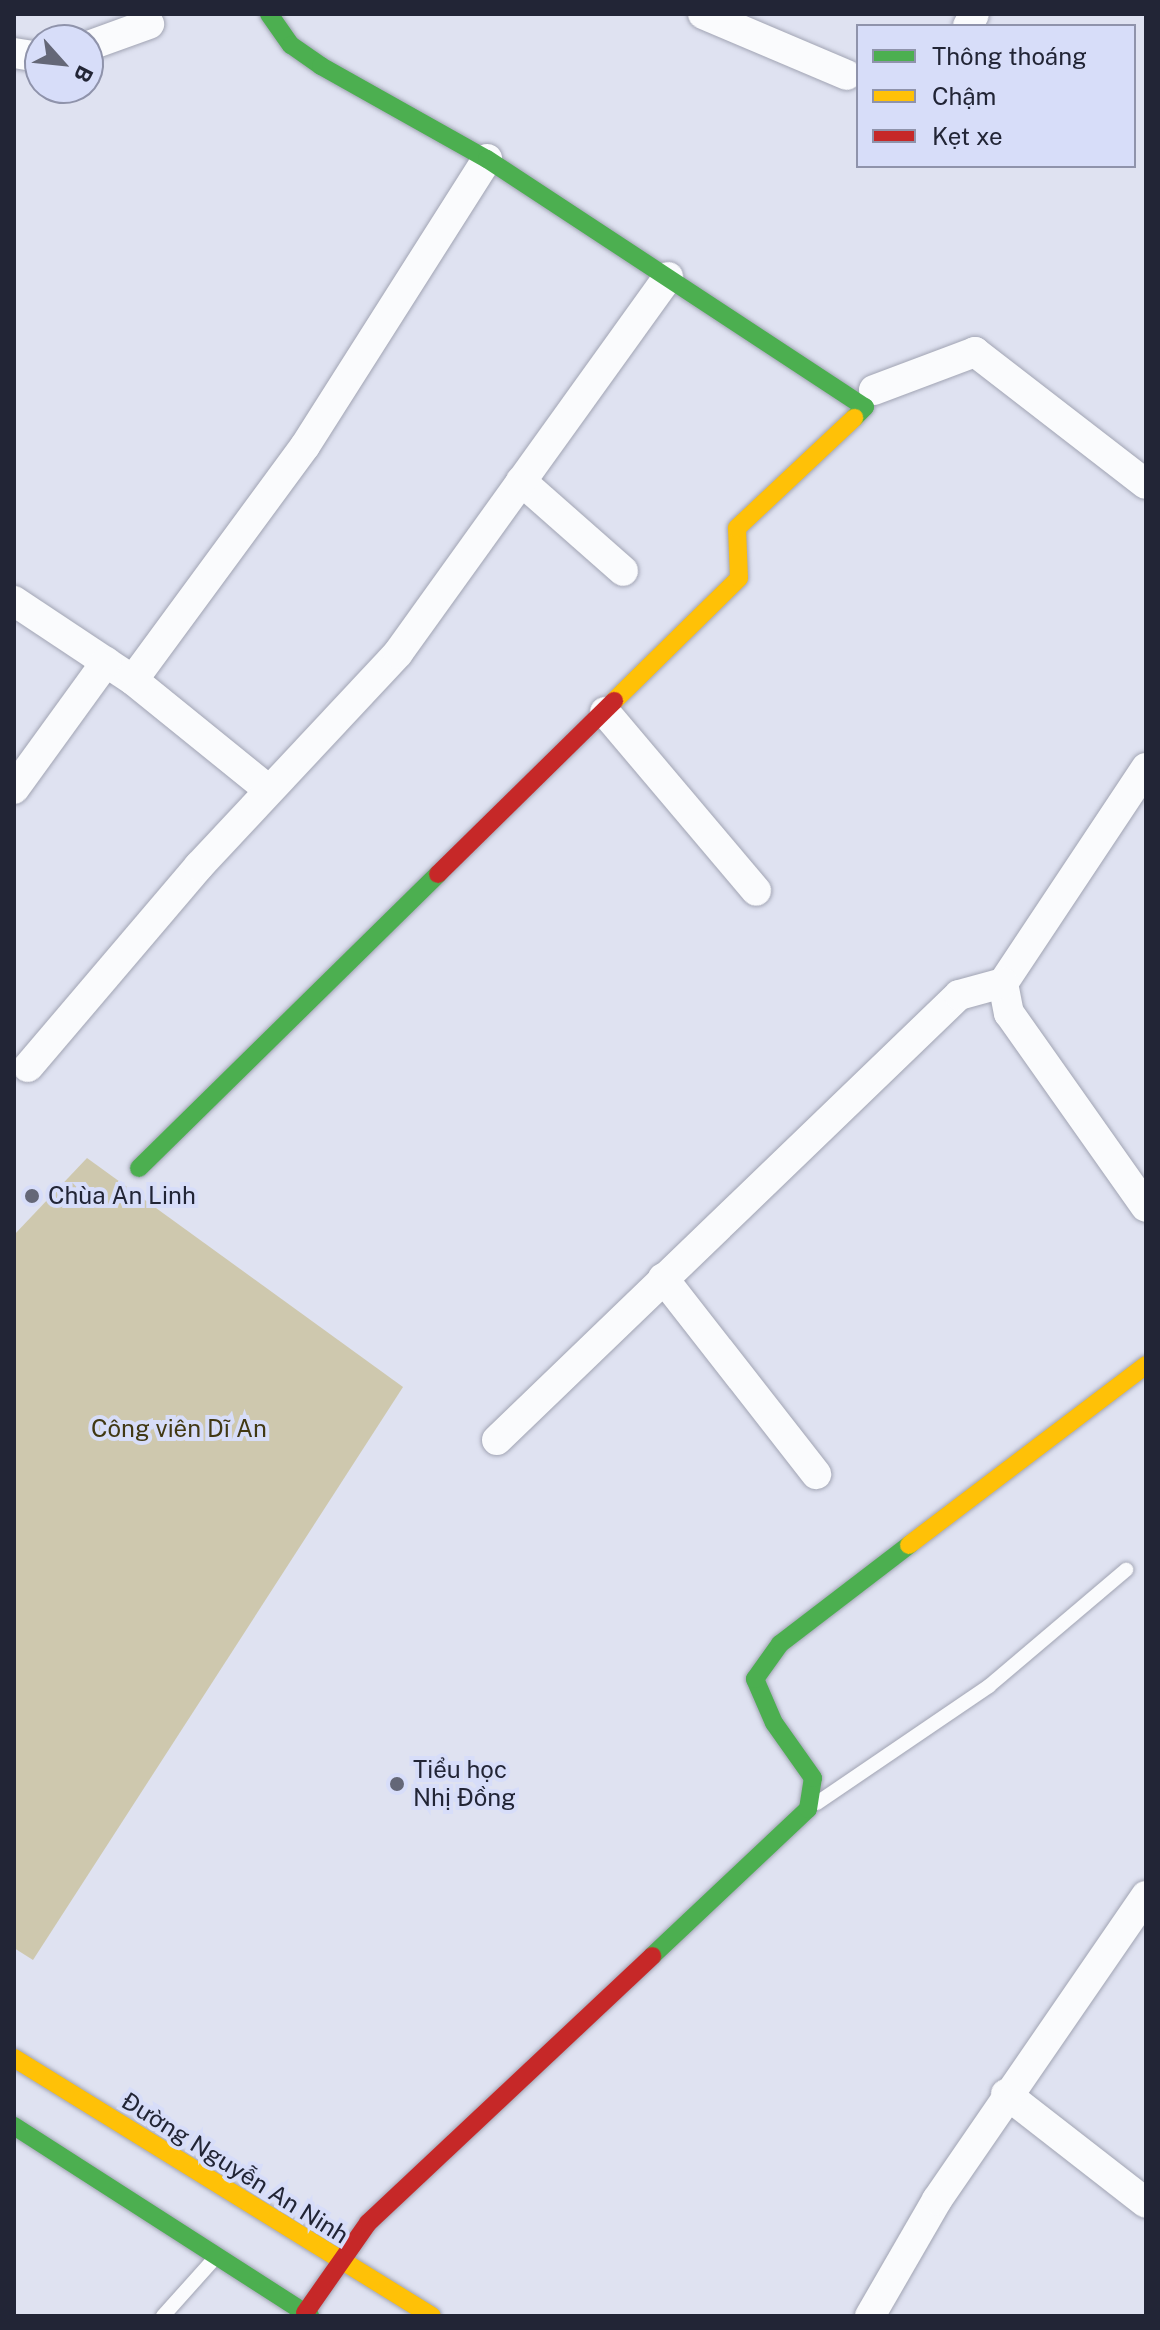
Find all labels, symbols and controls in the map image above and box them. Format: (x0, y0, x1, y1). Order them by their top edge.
north arrow (24, 24, 104, 104)
legend (856, 24, 1136, 168)
text: Thông thoáng (932, 42, 1087, 70)
text: B (69, 61, 99, 87)
text: Chậm (932, 82, 996, 110)
text: Kẹt xe (932, 122, 1003, 150)
place label: Chùa An Linh (48, 1182, 196, 1210)
marker: Chùa An Linh (23, 1187, 41, 1205)
park label: Công viên Dĩ An (91, 1415, 267, 1443)
place label: Tiểu học Nhị Đồng (413, 1756, 516, 1812)
marker: Tiểu học Nhị Đồng (388, 1775, 406, 1793)
street label: Đường Nguyễn An Ninh (116, 2086, 354, 2250)

